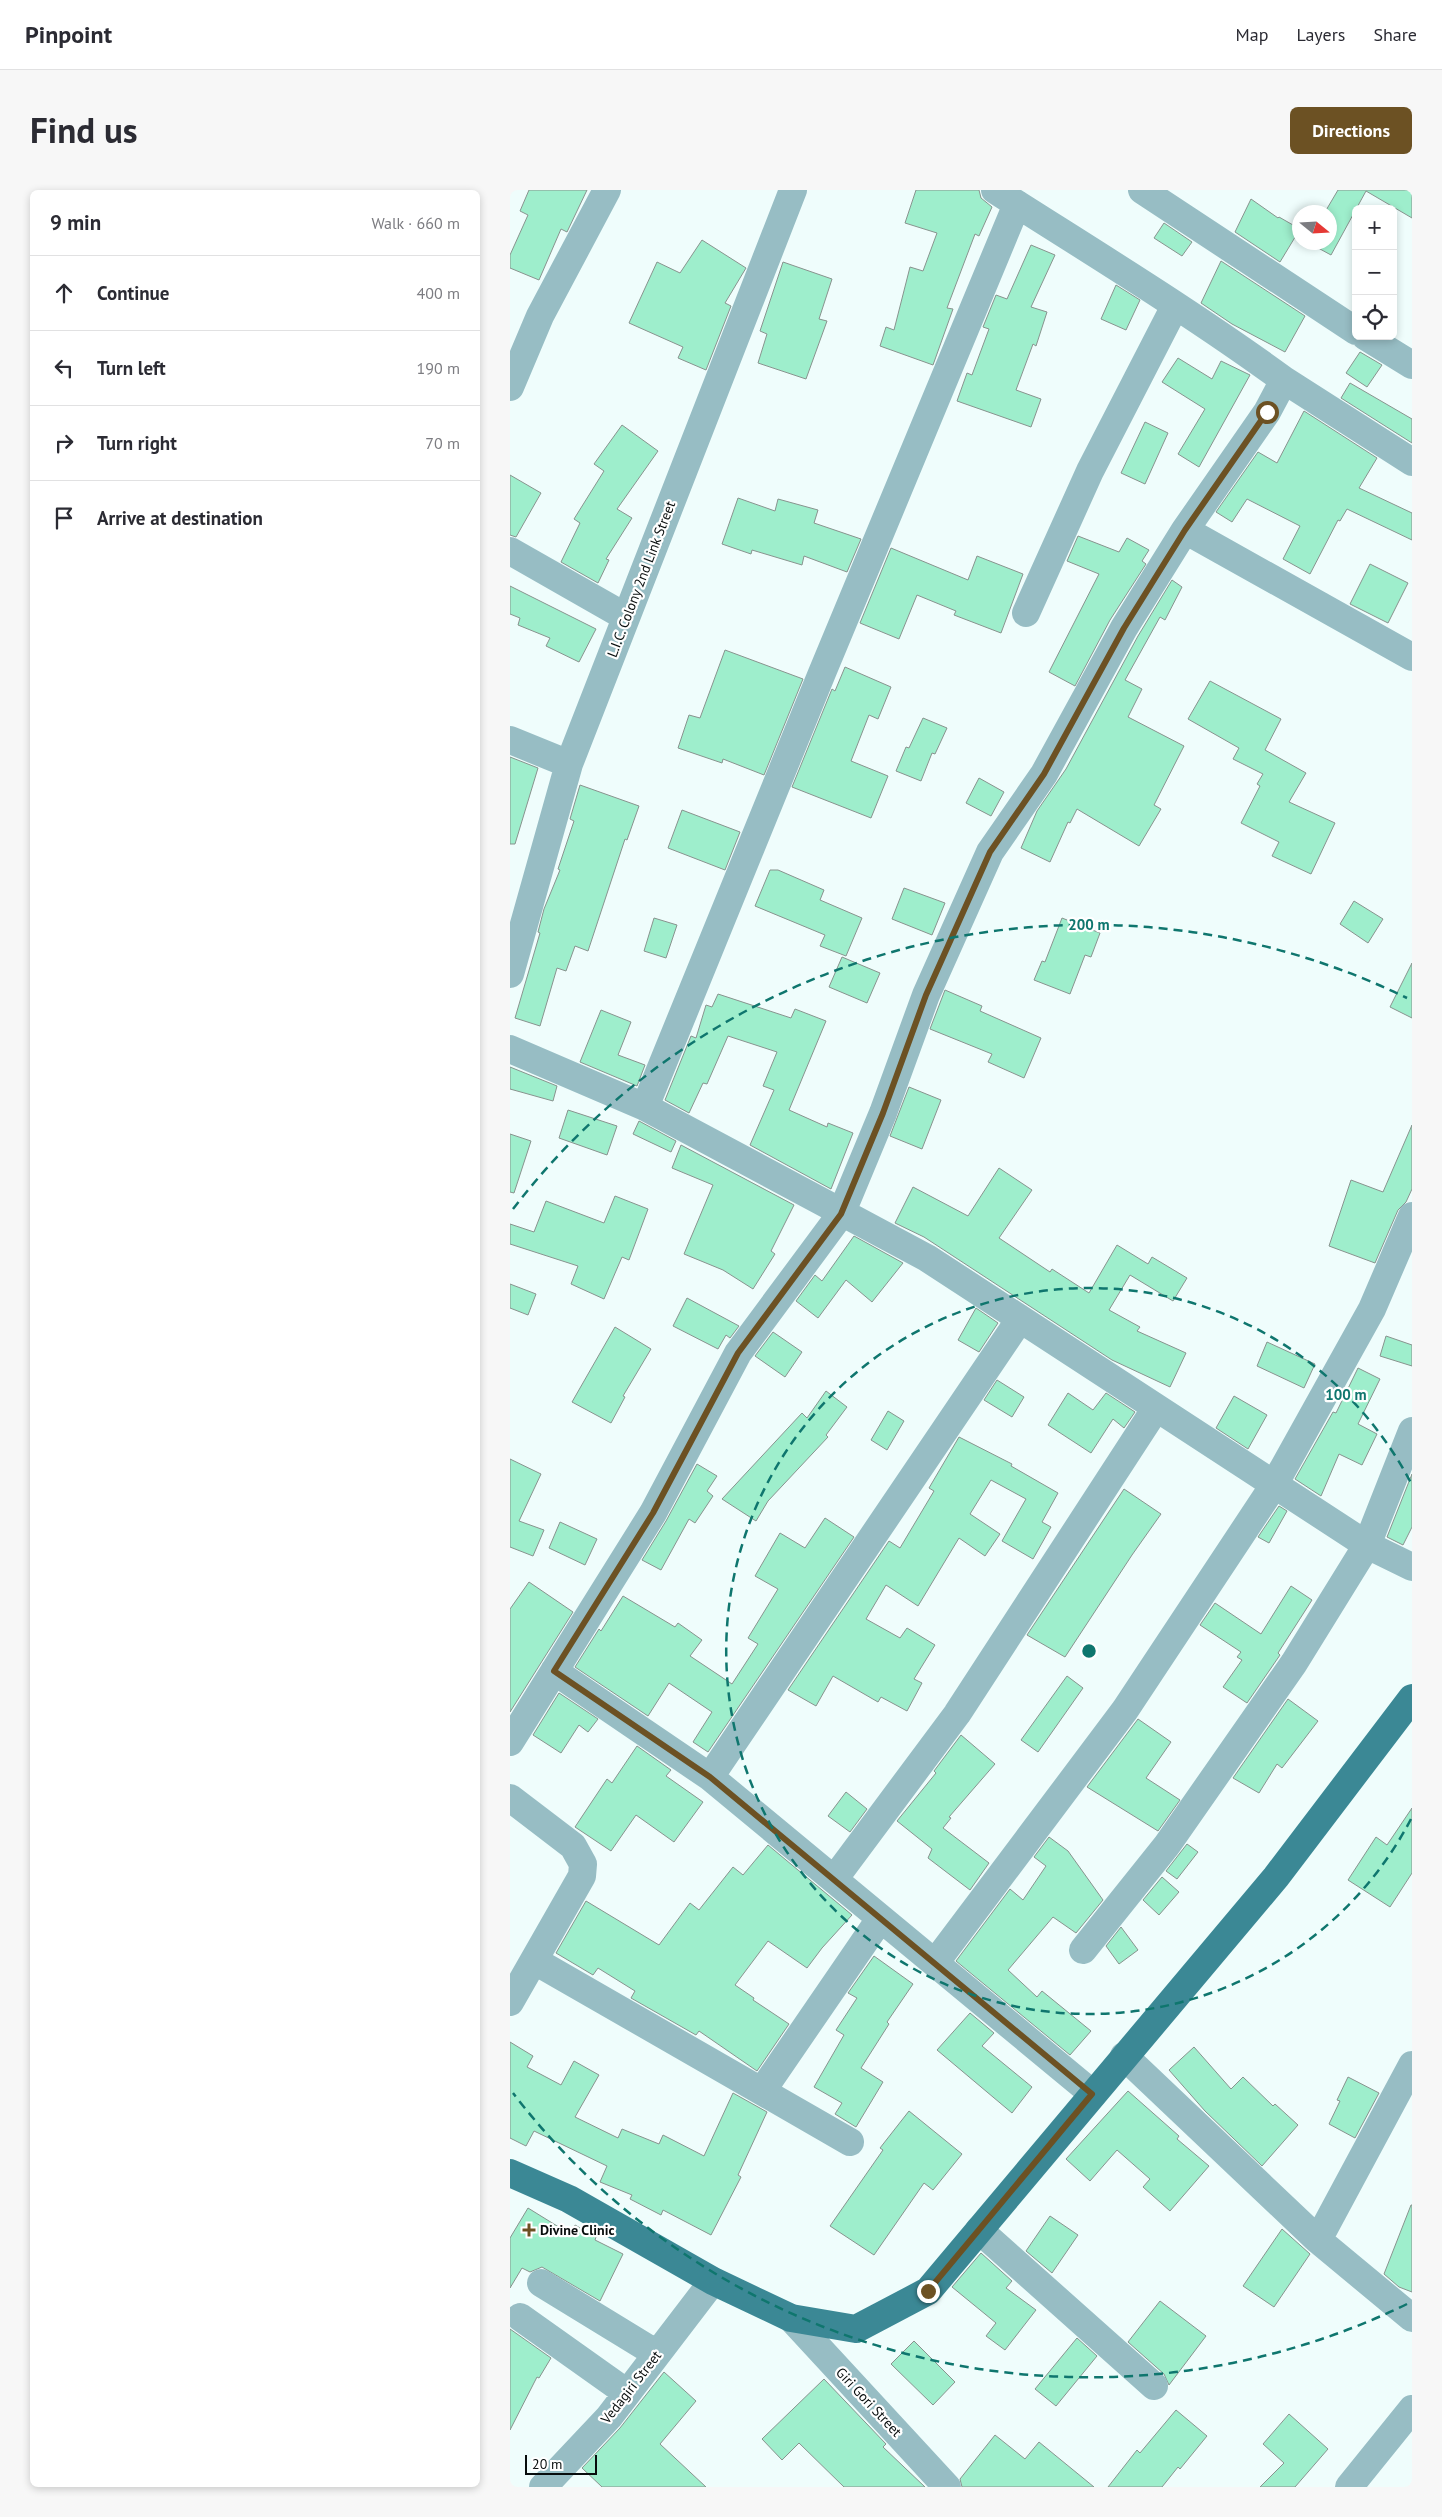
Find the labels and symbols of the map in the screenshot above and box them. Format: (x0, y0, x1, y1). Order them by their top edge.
north arrow (1292, 205, 1337, 250)
route start (1256, 401, 1279, 424)
street label: L.I.C. Colony 2nd Link Street (603, 498, 679, 660)
text: 200 m (1068, 915, 1110, 934)
text: 100 m (1325, 1385, 1367, 1404)
centre of rings (1080, 1642, 1098, 1660)
place label: Divine Clinic (540, 2221, 615, 2239)
marker: Divine Clinic (522, 2223, 536, 2237)
route end (917, 2280, 940, 2303)
street label: Vedagiri Street (596, 2347, 665, 2428)
street label: Giri Gori Street (832, 2363, 906, 2441)
scale bar (525, 2452, 598, 2475)

